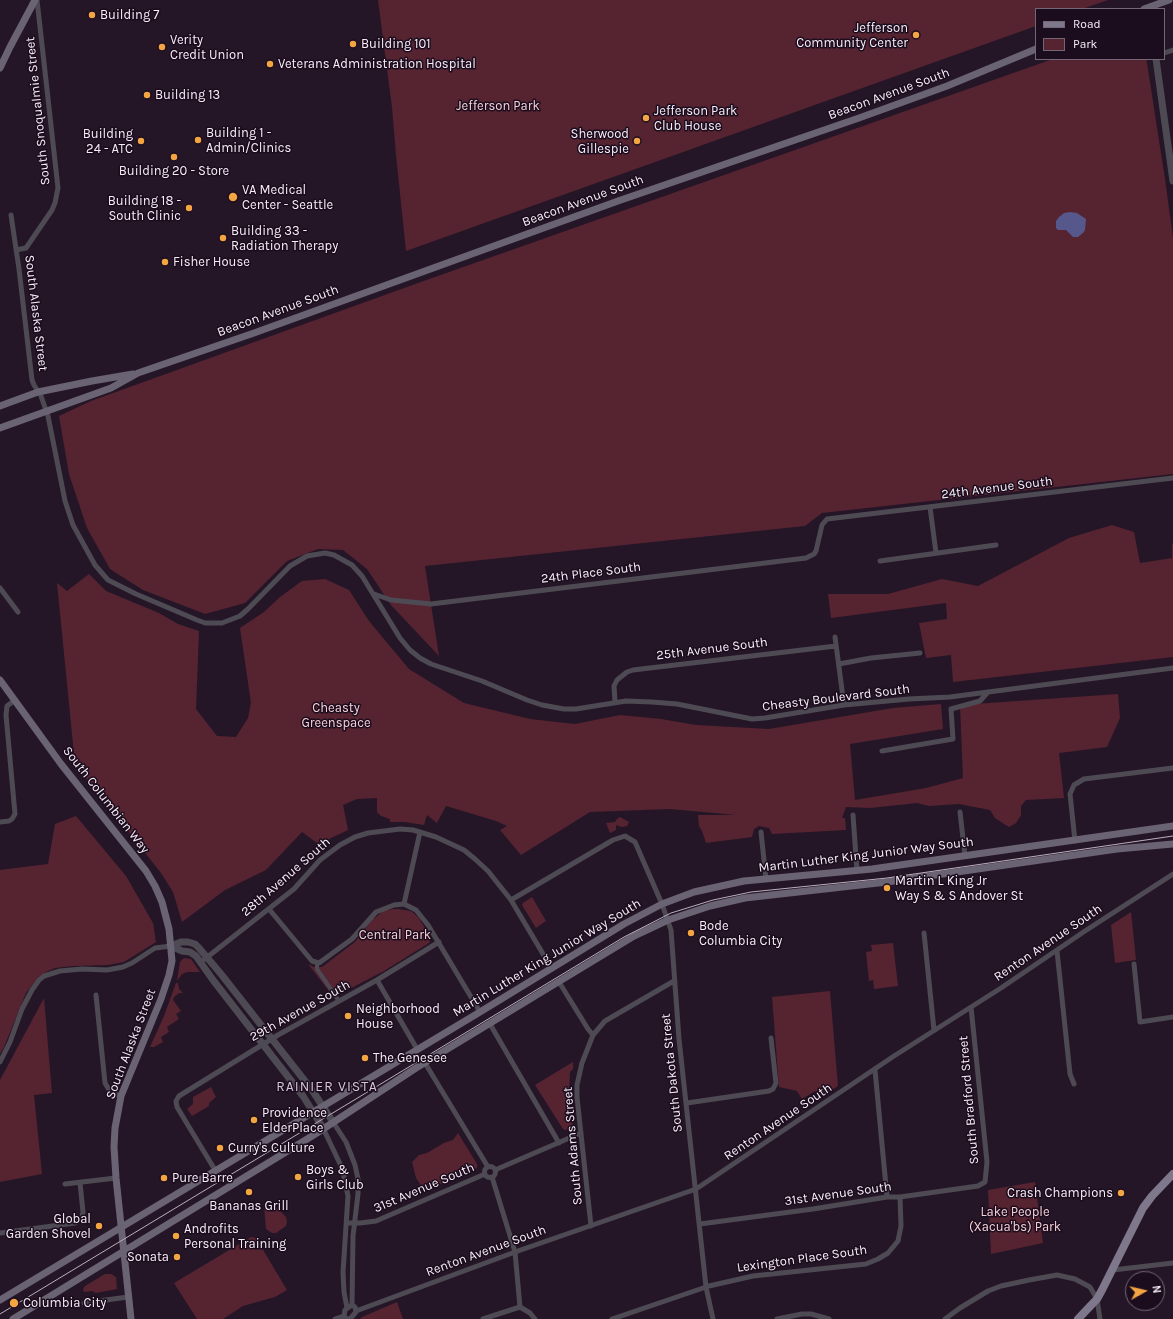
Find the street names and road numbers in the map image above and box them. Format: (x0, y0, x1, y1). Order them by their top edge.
street label: South Snoqualmie Street (22, 36, 54, 186)
street label: Beacon Avenue South (826, 65, 952, 123)
street label: Beacon Avenue South (520, 172, 646, 230)
street label: South Alaska Street (21, 254, 51, 372)
street label: Beacon Avenue South (215, 282, 341, 340)
street label: 24th Avenue South (940, 473, 1054, 503)
street label: 24th Place South (540, 559, 642, 587)
street label: 25th Avenue South (655, 634, 769, 664)
street label: Cheasty Boulevard South (761, 681, 911, 715)
street label: South Columbian Way (59, 743, 153, 857)
street label: 28th Avenue South (238, 834, 334, 920)
street label: Martin Luther King Junior Way South (758, 834, 974, 876)
street label: Martin Luther King Junior Way South (450, 896, 644, 1020)
street label: Renton Avenue South (991, 901, 1105, 985)
street label: 29th Avenue South (247, 977, 353, 1045)
street label: South Alaska Street (103, 987, 159, 1101)
street label: South Dakota Street (658, 1013, 686, 1133)
street label: South Bradford Street (956, 1035, 982, 1165)
street label: Renton Avenue South (721, 1080, 835, 1164)
street label: South Adams Street (560, 1086, 586, 1206)
street label: 31st Avenue South (371, 1160, 477, 1216)
street label: 31st Avenue South (783, 1179, 893, 1209)
street label: Renton Avenue South (424, 1222, 548, 1280)
street label: Lexington Place South (736, 1242, 868, 1276)

